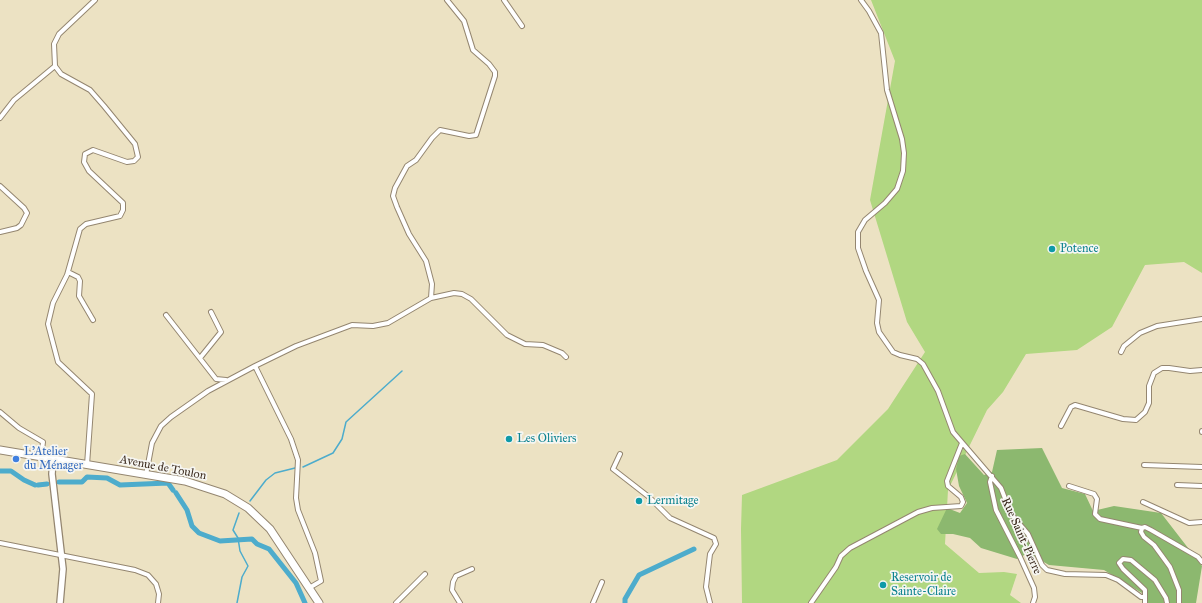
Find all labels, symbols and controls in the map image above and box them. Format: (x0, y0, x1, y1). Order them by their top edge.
place label: Potence (1060, 242, 1099, 256)
marker: Potence (1047, 244, 1057, 254)
place label: Les Oliviers (517, 432, 576, 446)
marker: Les Oliviers (504, 434, 514, 444)
place label: L'Atelier du Ménager (24, 445, 83, 473)
street label: Avenue de Toulon (119, 453, 207, 483)
marker: L'Atelier du Ménager (11, 454, 21, 464)
place label: Lermitage (647, 494, 699, 508)
marker: Lermitage (634, 496, 644, 506)
street label: Rue Saint-Pierre (998, 496, 1044, 576)
place label: Reservoir de Sainte-Claire (891, 571, 956, 599)
marker: Reservoir de Sainte-Claire (878, 580, 888, 590)

